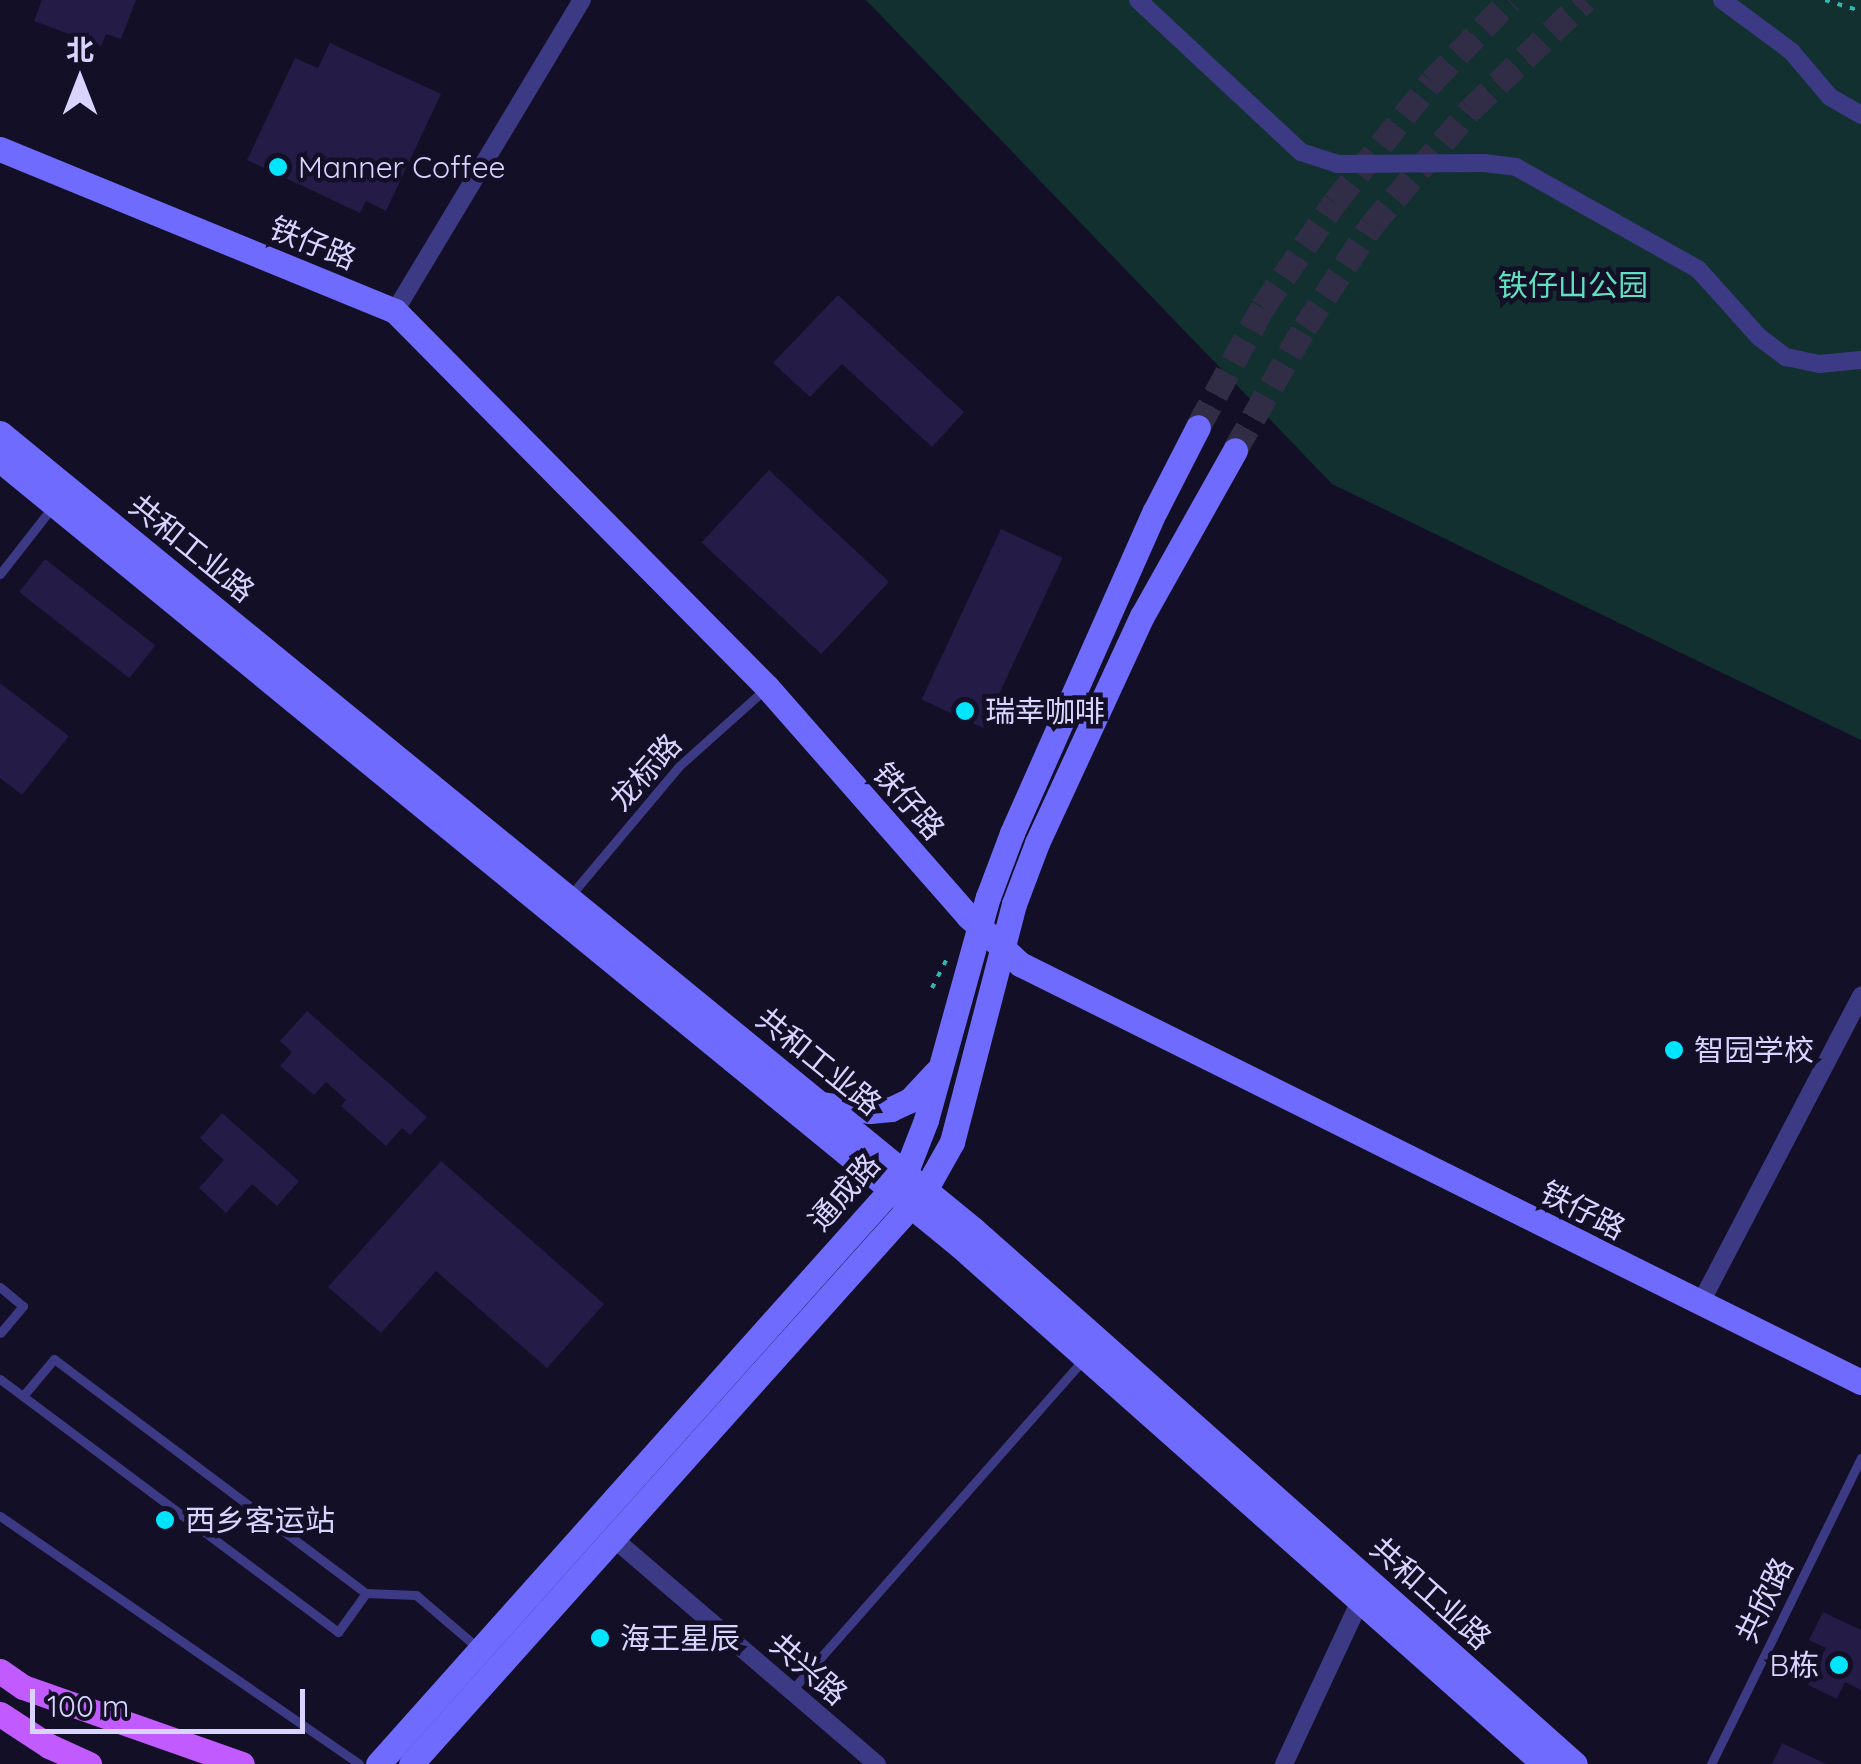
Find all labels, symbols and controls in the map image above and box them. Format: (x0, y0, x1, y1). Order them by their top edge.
north arrow (30, 30, 130, 130)
text: 北 (66, 32, 94, 67)
place label: Manner Coffee (298, 149, 506, 185)
marker: Manner Coffee (267, 156, 289, 178)
street label: 铁仔路 (265, 209, 361, 277)
park label: 铁仔山公园 (1498, 267, 1648, 303)
street label: 共和工业路 (122, 487, 262, 609)
place label: 瑞幸咖啡 (985, 693, 1105, 729)
marker: 瑞幸咖啡 (954, 700, 976, 722)
street label: 龙标路 (602, 727, 688, 817)
street label: 铁仔路 (866, 755, 952, 847)
street label: 共和工业路 (749, 1000, 889, 1122)
place label: 智园学校 (1694, 1032, 1814, 1068)
marker: 智园学校 (1663, 1039, 1685, 1061)
street label: 通成路 (801, 1146, 887, 1238)
street label: 铁仔路 (1535, 1174, 1631, 1246)
place label: 西乡客运站 (185, 1502, 335, 1538)
marker: 西乡客运站 (154, 1509, 176, 1531)
street label: 共和工业路 (1363, 1529, 1499, 1657)
street label: 共欣路 (1728, 1552, 1800, 1648)
place label: 海王星辰 (620, 1620, 740, 1656)
street label: 共兴路 (763, 1626, 855, 1712)
marker: 海王星辰 (589, 1627, 611, 1649)
place label: B栋 (1769, 1647, 1819, 1683)
marker: B栋 (1828, 1654, 1850, 1676)
scale bar (35, 1669, 310, 1731)
text: 100 m (47, 1687, 129, 1725)

